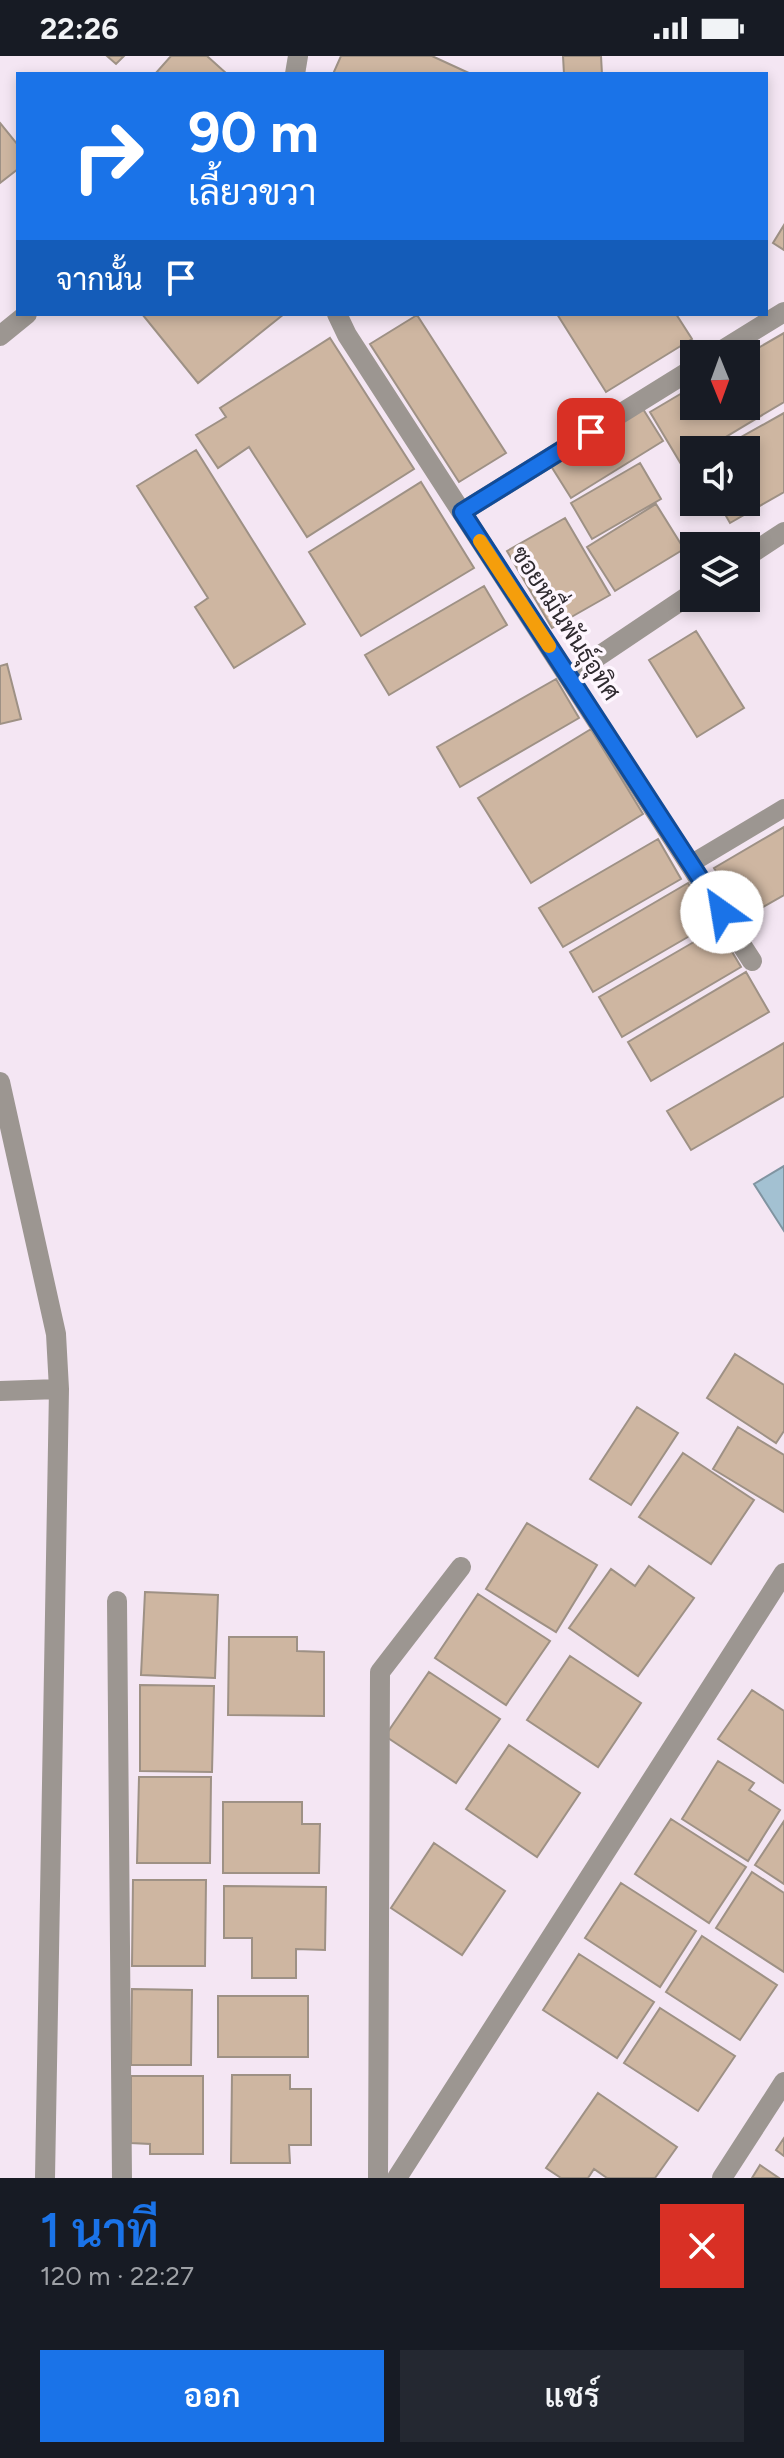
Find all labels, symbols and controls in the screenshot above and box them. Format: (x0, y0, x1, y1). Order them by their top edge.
text: 22:26 (40, 10, 119, 47)
text: 90 m (188, 99, 319, 166)
icon: right (56, 104, 160, 208)
text: เลี้ยวขวา (188, 171, 316, 214)
icon: arrive (159, 256, 203, 300)
text: จากนั้น (56, 261, 143, 298)
north arrow (680, 340, 760, 420)
map controls (680, 340, 760, 612)
pin (557, 398, 625, 466)
icon: arrive (569, 410, 613, 454)
button: sound (680, 436, 760, 516)
button: layers (680, 532, 760, 612)
street label: ซอยหมื่นพันธุ์อุทิศ (504, 537, 632, 707)
position arrow (680, 870, 764, 954)
text: 1 นาที (40, 2201, 159, 2259)
button: close (660, 2204, 744, 2288)
text: 120 m · 22:27 (40, 2260, 194, 2292)
button: ออก (40, 2350, 384, 2442)
button: แชร์ (400, 2350, 744, 2442)

